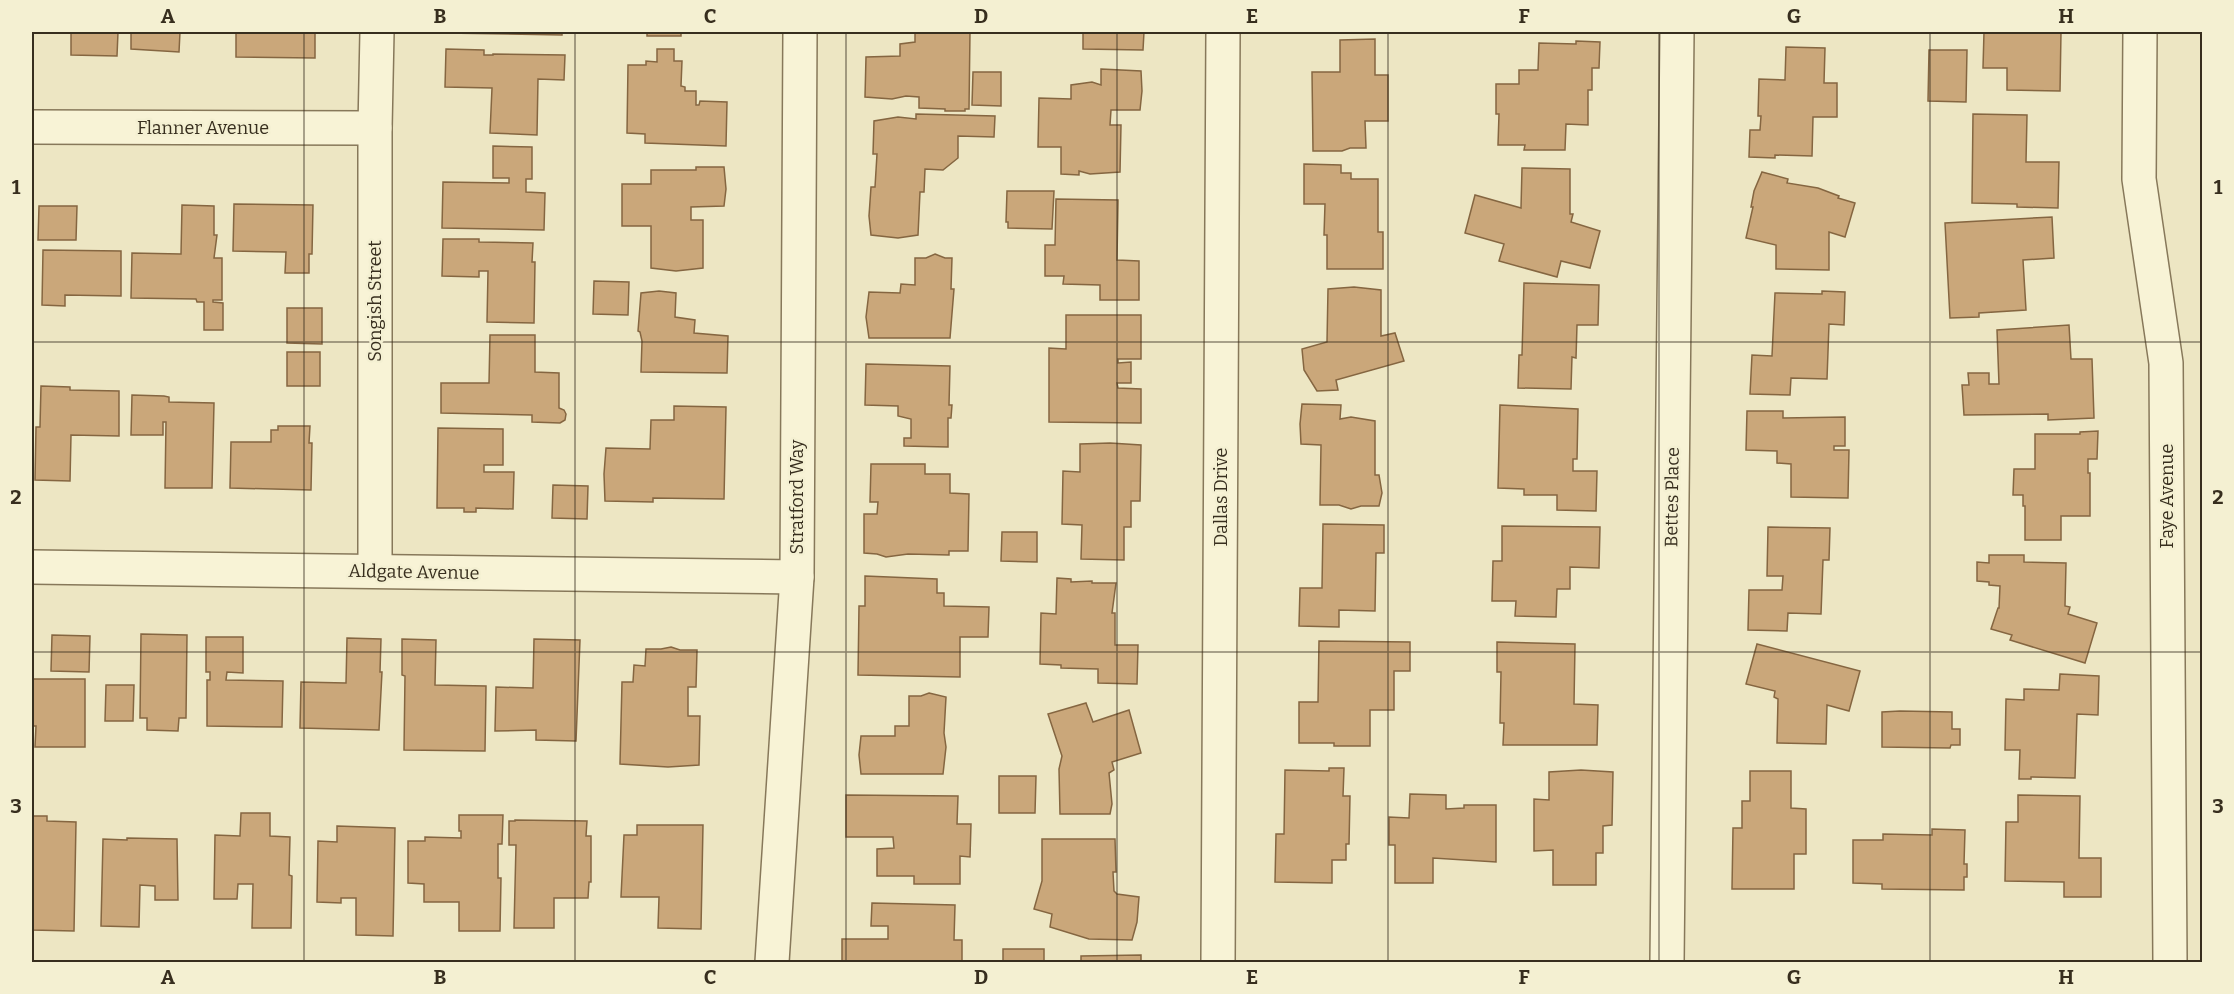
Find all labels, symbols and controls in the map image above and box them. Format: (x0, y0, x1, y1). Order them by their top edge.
text: A (161, 4, 176, 28)
text: B (434, 4, 447, 28)
text: C (704, 4, 716, 28)
text: D (974, 4, 988, 28)
text: E (1246, 4, 1258, 28)
text: F (1518, 4, 1530, 28)
text: G (1787, 4, 1801, 28)
text: H (2058, 4, 2074, 28)
street label: Flanner Avenue (137, 117, 269, 139)
text: 1 (12, 175, 21, 199)
text: 1 (2214, 175, 2223, 199)
street label: Songish Street (364, 240, 386, 362)
street label: Stratford Way (786, 439, 808, 554)
street label: Faye Avenue (2156, 444, 2178, 548)
street label: Bettes Place (1660, 447, 1684, 547)
street label: Dallas Drive (1210, 448, 1232, 546)
text: 2 (10, 485, 22, 509)
text: 2 (2212, 485, 2224, 509)
street label: Aldgate Avenue (348, 560, 480, 584)
text: 3 (10, 794, 22, 818)
text: 3 (2212, 794, 2224, 818)
text: A (161, 965, 176, 989)
text: B (434, 965, 447, 989)
text: C (704, 965, 716, 989)
text: D (974, 965, 988, 989)
text: E (1246, 965, 1258, 989)
text: F (1518, 965, 1530, 989)
text: G (1787, 965, 1801, 989)
text: H (2058, 965, 2074, 989)

